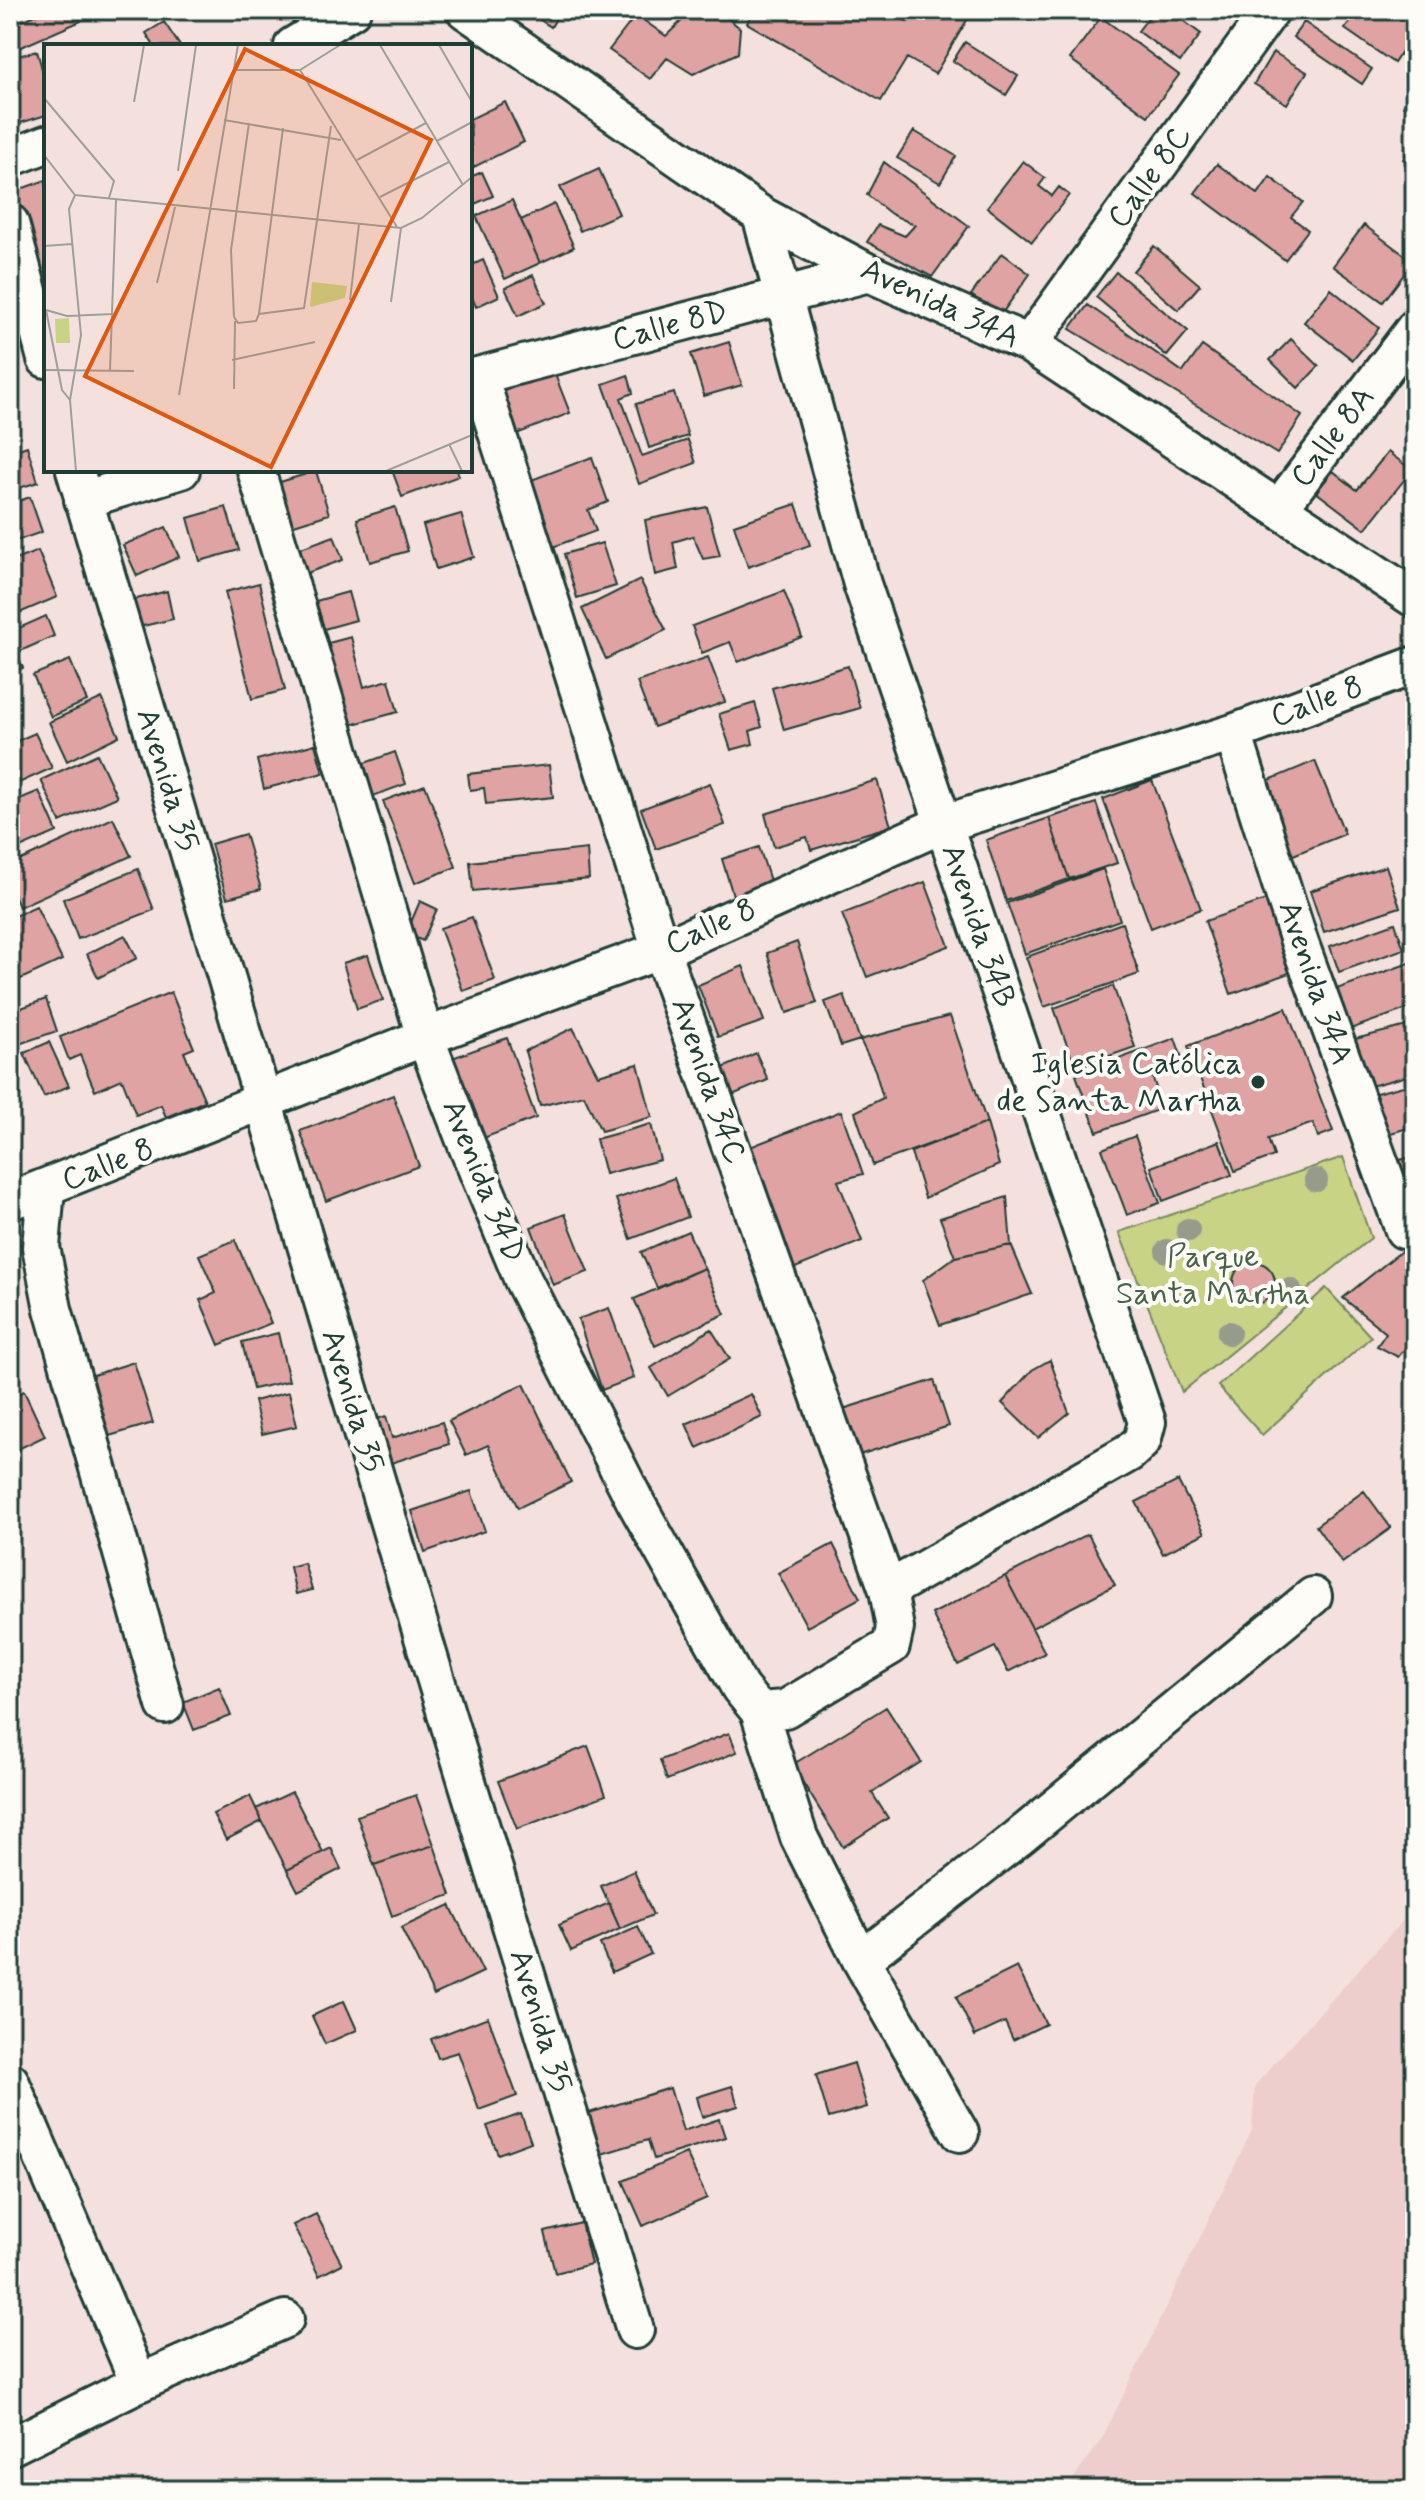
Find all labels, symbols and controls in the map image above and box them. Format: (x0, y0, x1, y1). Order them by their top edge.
inset map (44, 44, 472, 472)
street label: Calle 8C (1098, 117, 1202, 237)
street label: Avenida 34A (854, 249, 1026, 359)
street label: Calle 8D (608, 291, 732, 361)
street label: Calle 8A (1281, 378, 1385, 496)
street label: Calle 8 (1265, 666, 1369, 738)
street label: Avenida 35 (125, 703, 209, 857)
street label: Avenida 34B (930, 839, 1026, 1013)
street label: Calle 8 (659, 888, 763, 966)
street label: Avenida 34A (1267, 895, 1363, 1071)
street label: Avenida 34C (660, 993, 756, 1169)
place label: Iglesia Católica de Santa Martha (996, 1043, 1242, 1122)
marker: Iglesia Católica de Santa Martha (1249, 1073, 1267, 1091)
street label: Avenida 34D (431, 1093, 535, 1269)
street label: Calle 8 (56, 1128, 160, 1202)
park label: Parque Santa Martha (1116, 1236, 1310, 1315)
street label: Avenida 35 (310, 1324, 394, 1478)
street label: Avenida 35 (498, 1944, 582, 2098)

